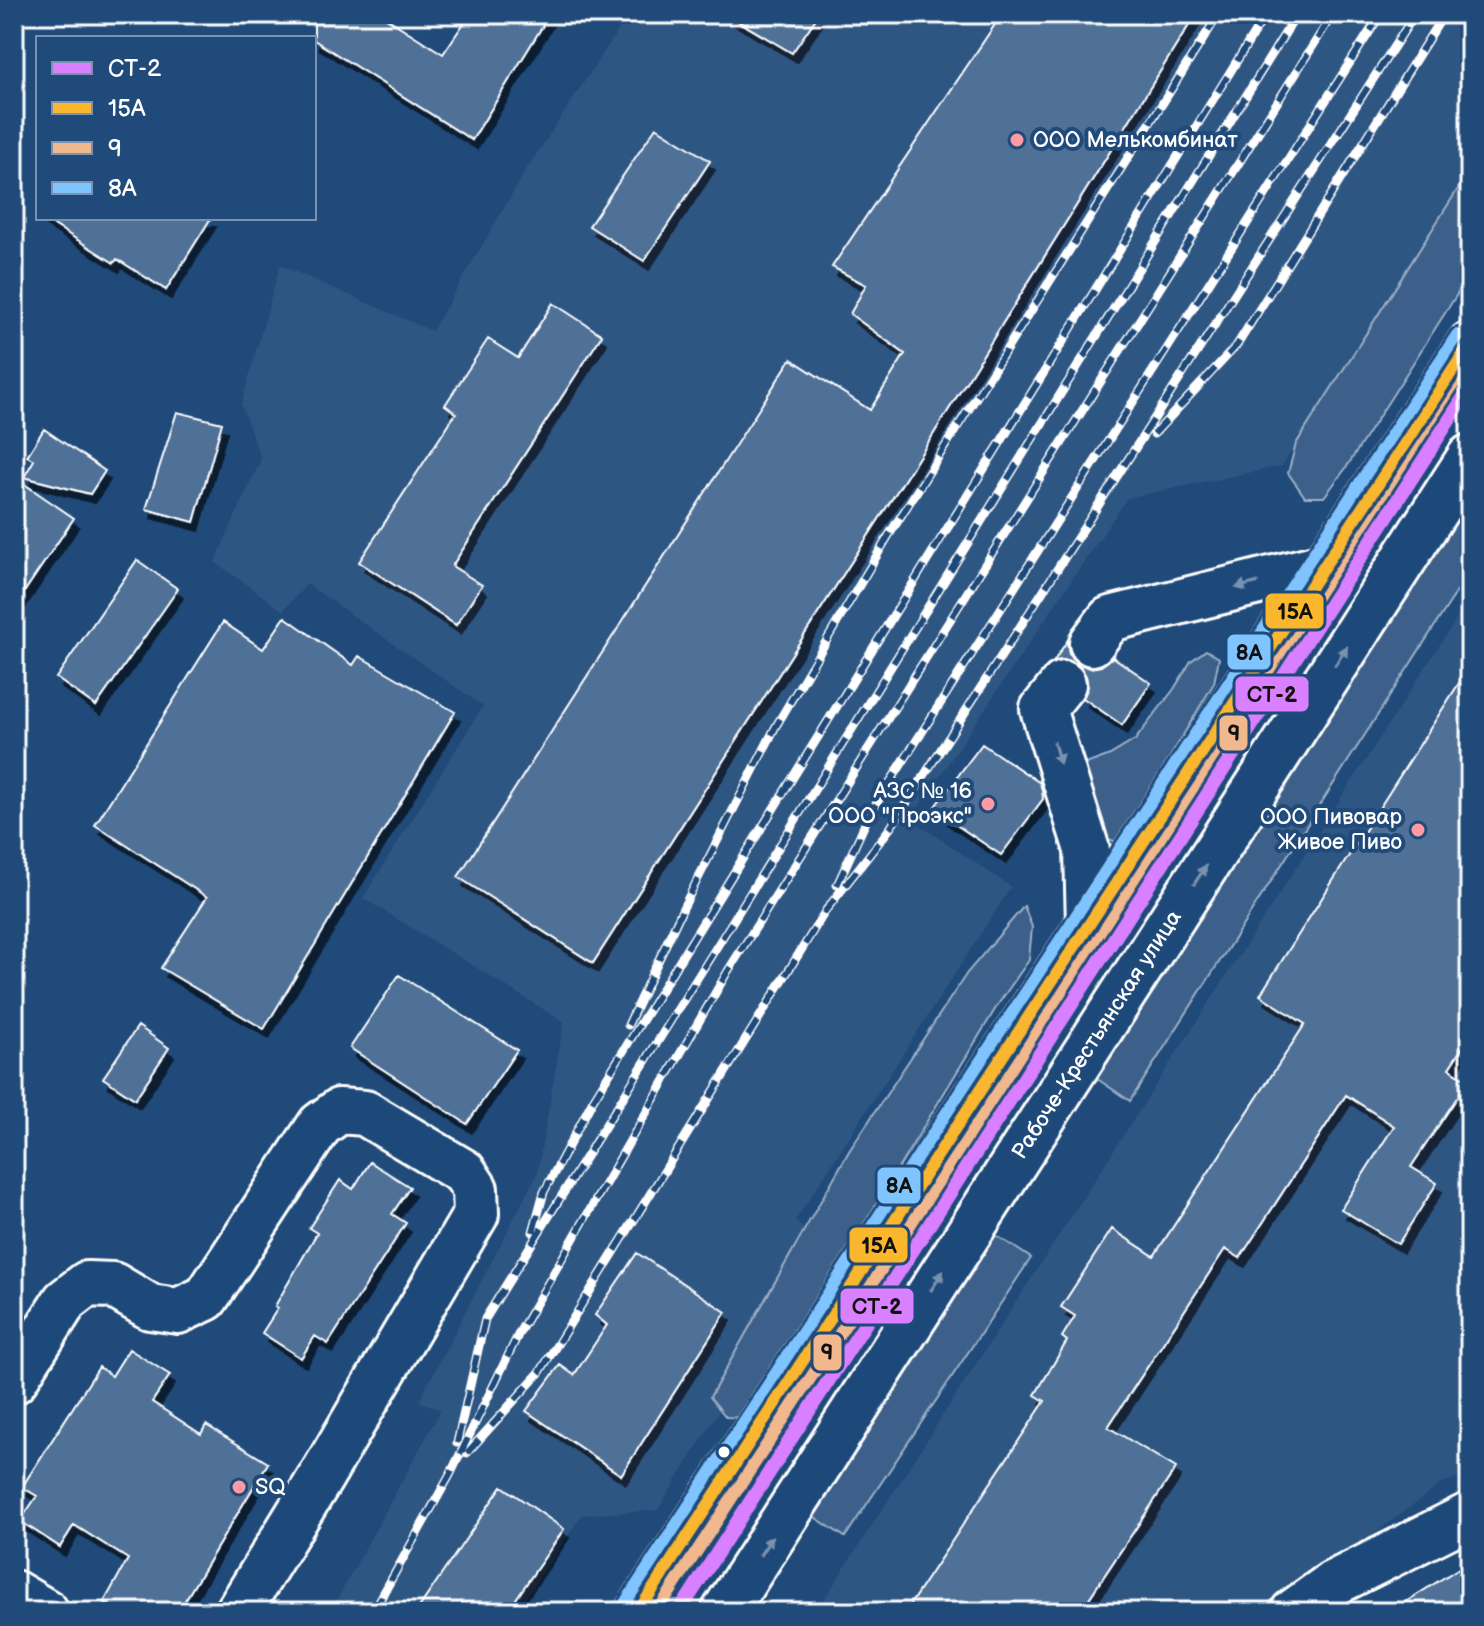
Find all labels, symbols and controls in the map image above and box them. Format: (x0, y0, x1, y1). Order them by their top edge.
legend (36, 36, 316, 220)
text: СТ-2 (108, 54, 161, 83)
text: 15А (108, 94, 146, 123)
place label: ООО Мелькомбинат (1033, 127, 1239, 154)
marker: ООО Мелькомбинат (1008, 131, 1026, 149)
text: 9 (108, 134, 122, 163)
text: 8А (108, 174, 137, 203)
one-way arrow (1235, 580, 1260, 592)
line badge: 15А (1264, 592, 1325, 630)
text: 15А (1277, 599, 1313, 626)
line badge: 8А (1226, 633, 1272, 671)
text: 8А (1236, 640, 1263, 667)
one-way arrow (1334, 646, 1349, 667)
line badge: СТ-2 (1234, 675, 1310, 713)
text: СТ-2 (1247, 682, 1297, 709)
line badge: 9 (1218, 714, 1249, 752)
text: 9 (1228, 721, 1240, 748)
one-way arrow (1051, 742, 1064, 766)
place label: АЗС № 16 ООО "Проэкс" (828, 778, 972, 830)
marker: АЗС № 16 ООО "Проэкс" (979, 795, 997, 813)
place label: ООО Пивовар Живое Пиво (1260, 804, 1403, 856)
marker: ООО Пивовар Живое Пиво (1409, 821, 1427, 839)
one-way arrow (1193, 864, 1208, 885)
street label: Рабоче-Крестьянская улица (1006, 905, 1188, 1165)
line badge: 8А (876, 1166, 922, 1205)
text: 8А (886, 1173, 913, 1200)
line badge: 15А (848, 1226, 909, 1264)
text: 15А (861, 1233, 897, 1260)
one-way arrow (930, 1270, 944, 1292)
line badge: СТ-2 (839, 1287, 915, 1325)
text: СТ-2 (852, 1294, 902, 1321)
line badge: 9 (812, 1333, 843, 1372)
text: 9 (821, 1340, 833, 1367)
unlabelled marker (716, 1444, 732, 1460)
place label: SQ (255, 1474, 285, 1501)
marker: SQ (230, 1478, 248, 1496)
one-way arrow (758, 1536, 773, 1557)

